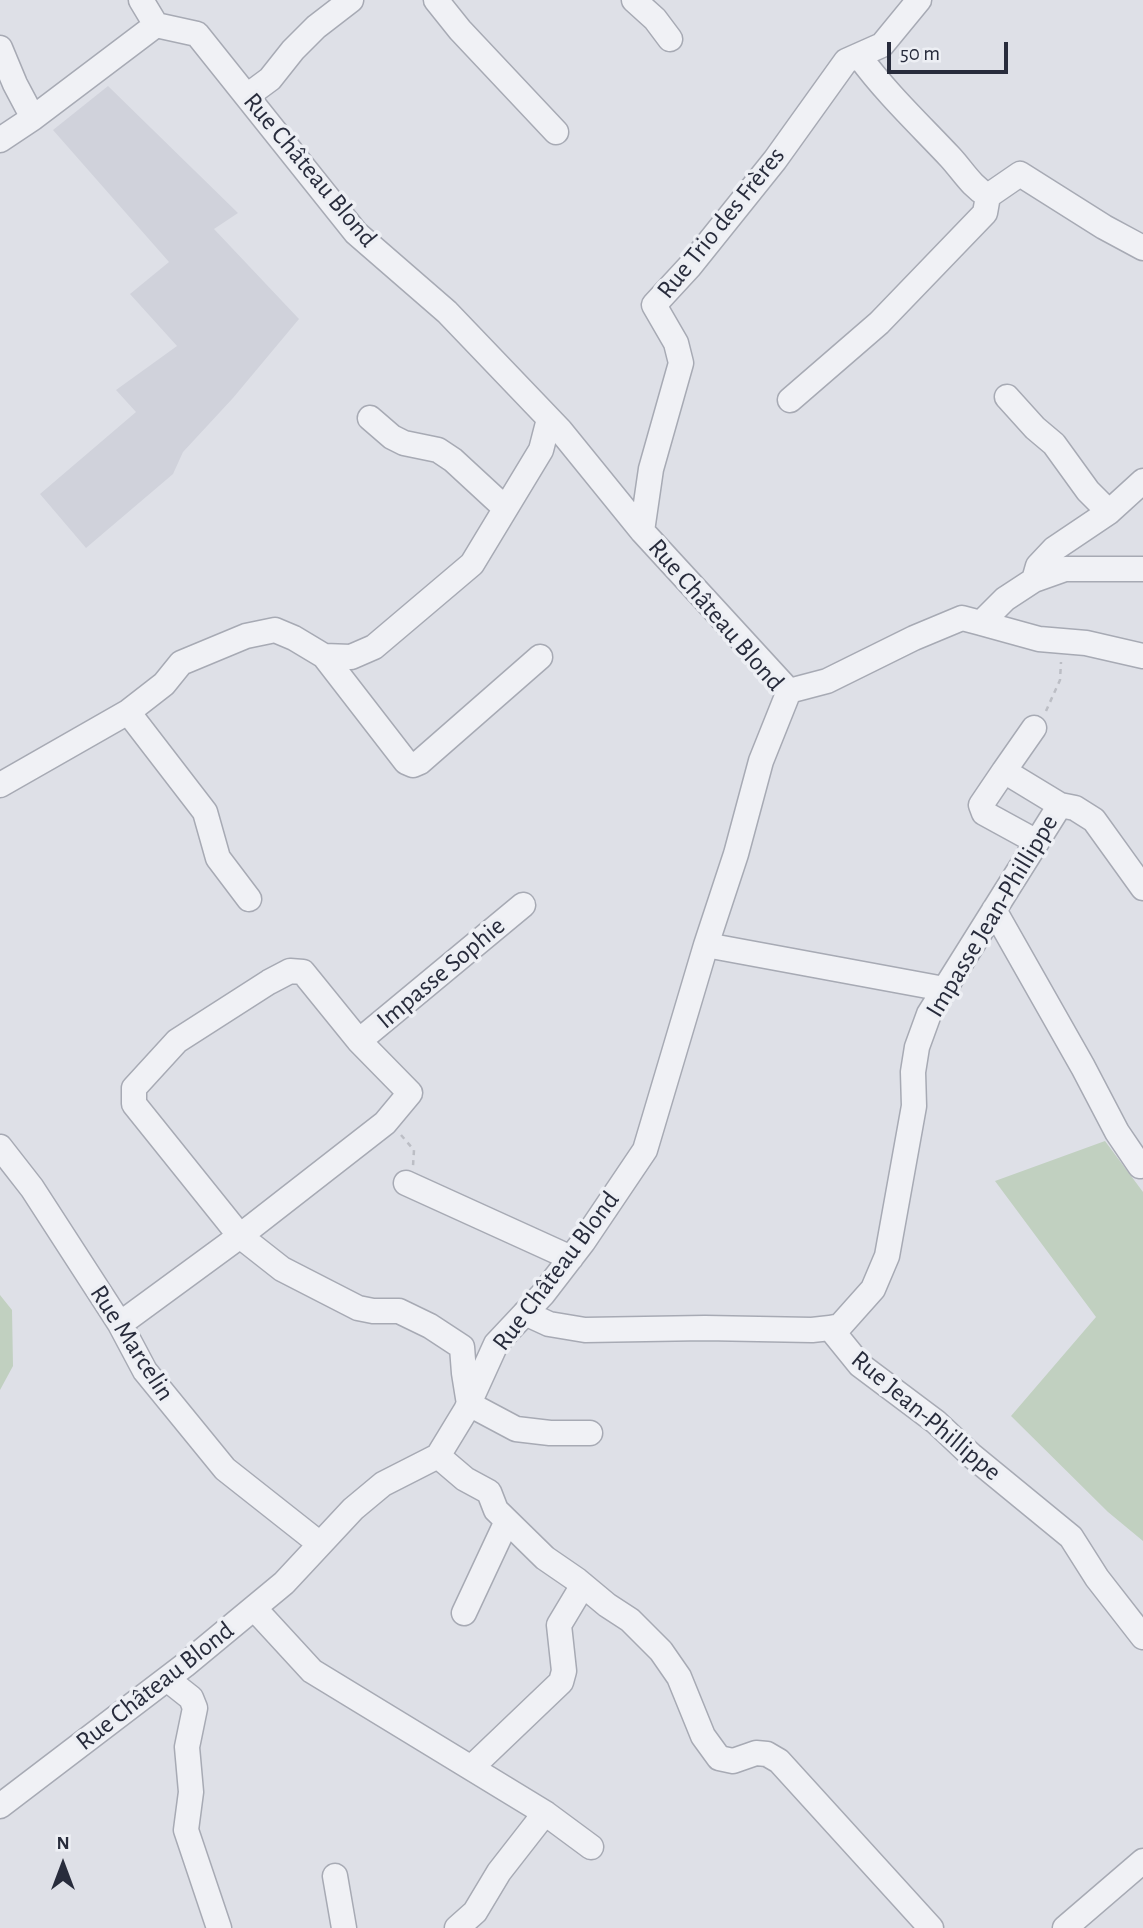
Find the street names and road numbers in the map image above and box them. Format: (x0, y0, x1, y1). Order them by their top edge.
street label: Rue Château Blond (236, 87, 384, 253)
street label: Rue Trio des Frères (650, 141, 792, 305)
street label: Rue Château Blond (641, 532, 791, 698)
street label: Impasse Jean-Phillippe (919, 809, 1065, 1023)
street label: Impasse Sophie (371, 910, 511, 1036)
street label: Rue Château Blond (486, 1185, 626, 1357)
street label: Rue Marcelin (83, 1279, 181, 1407)
street label: Rue Jean-Phillippe (845, 1344, 1007, 1488)
street label: Rue Château Blond (70, 1615, 240, 1757)

